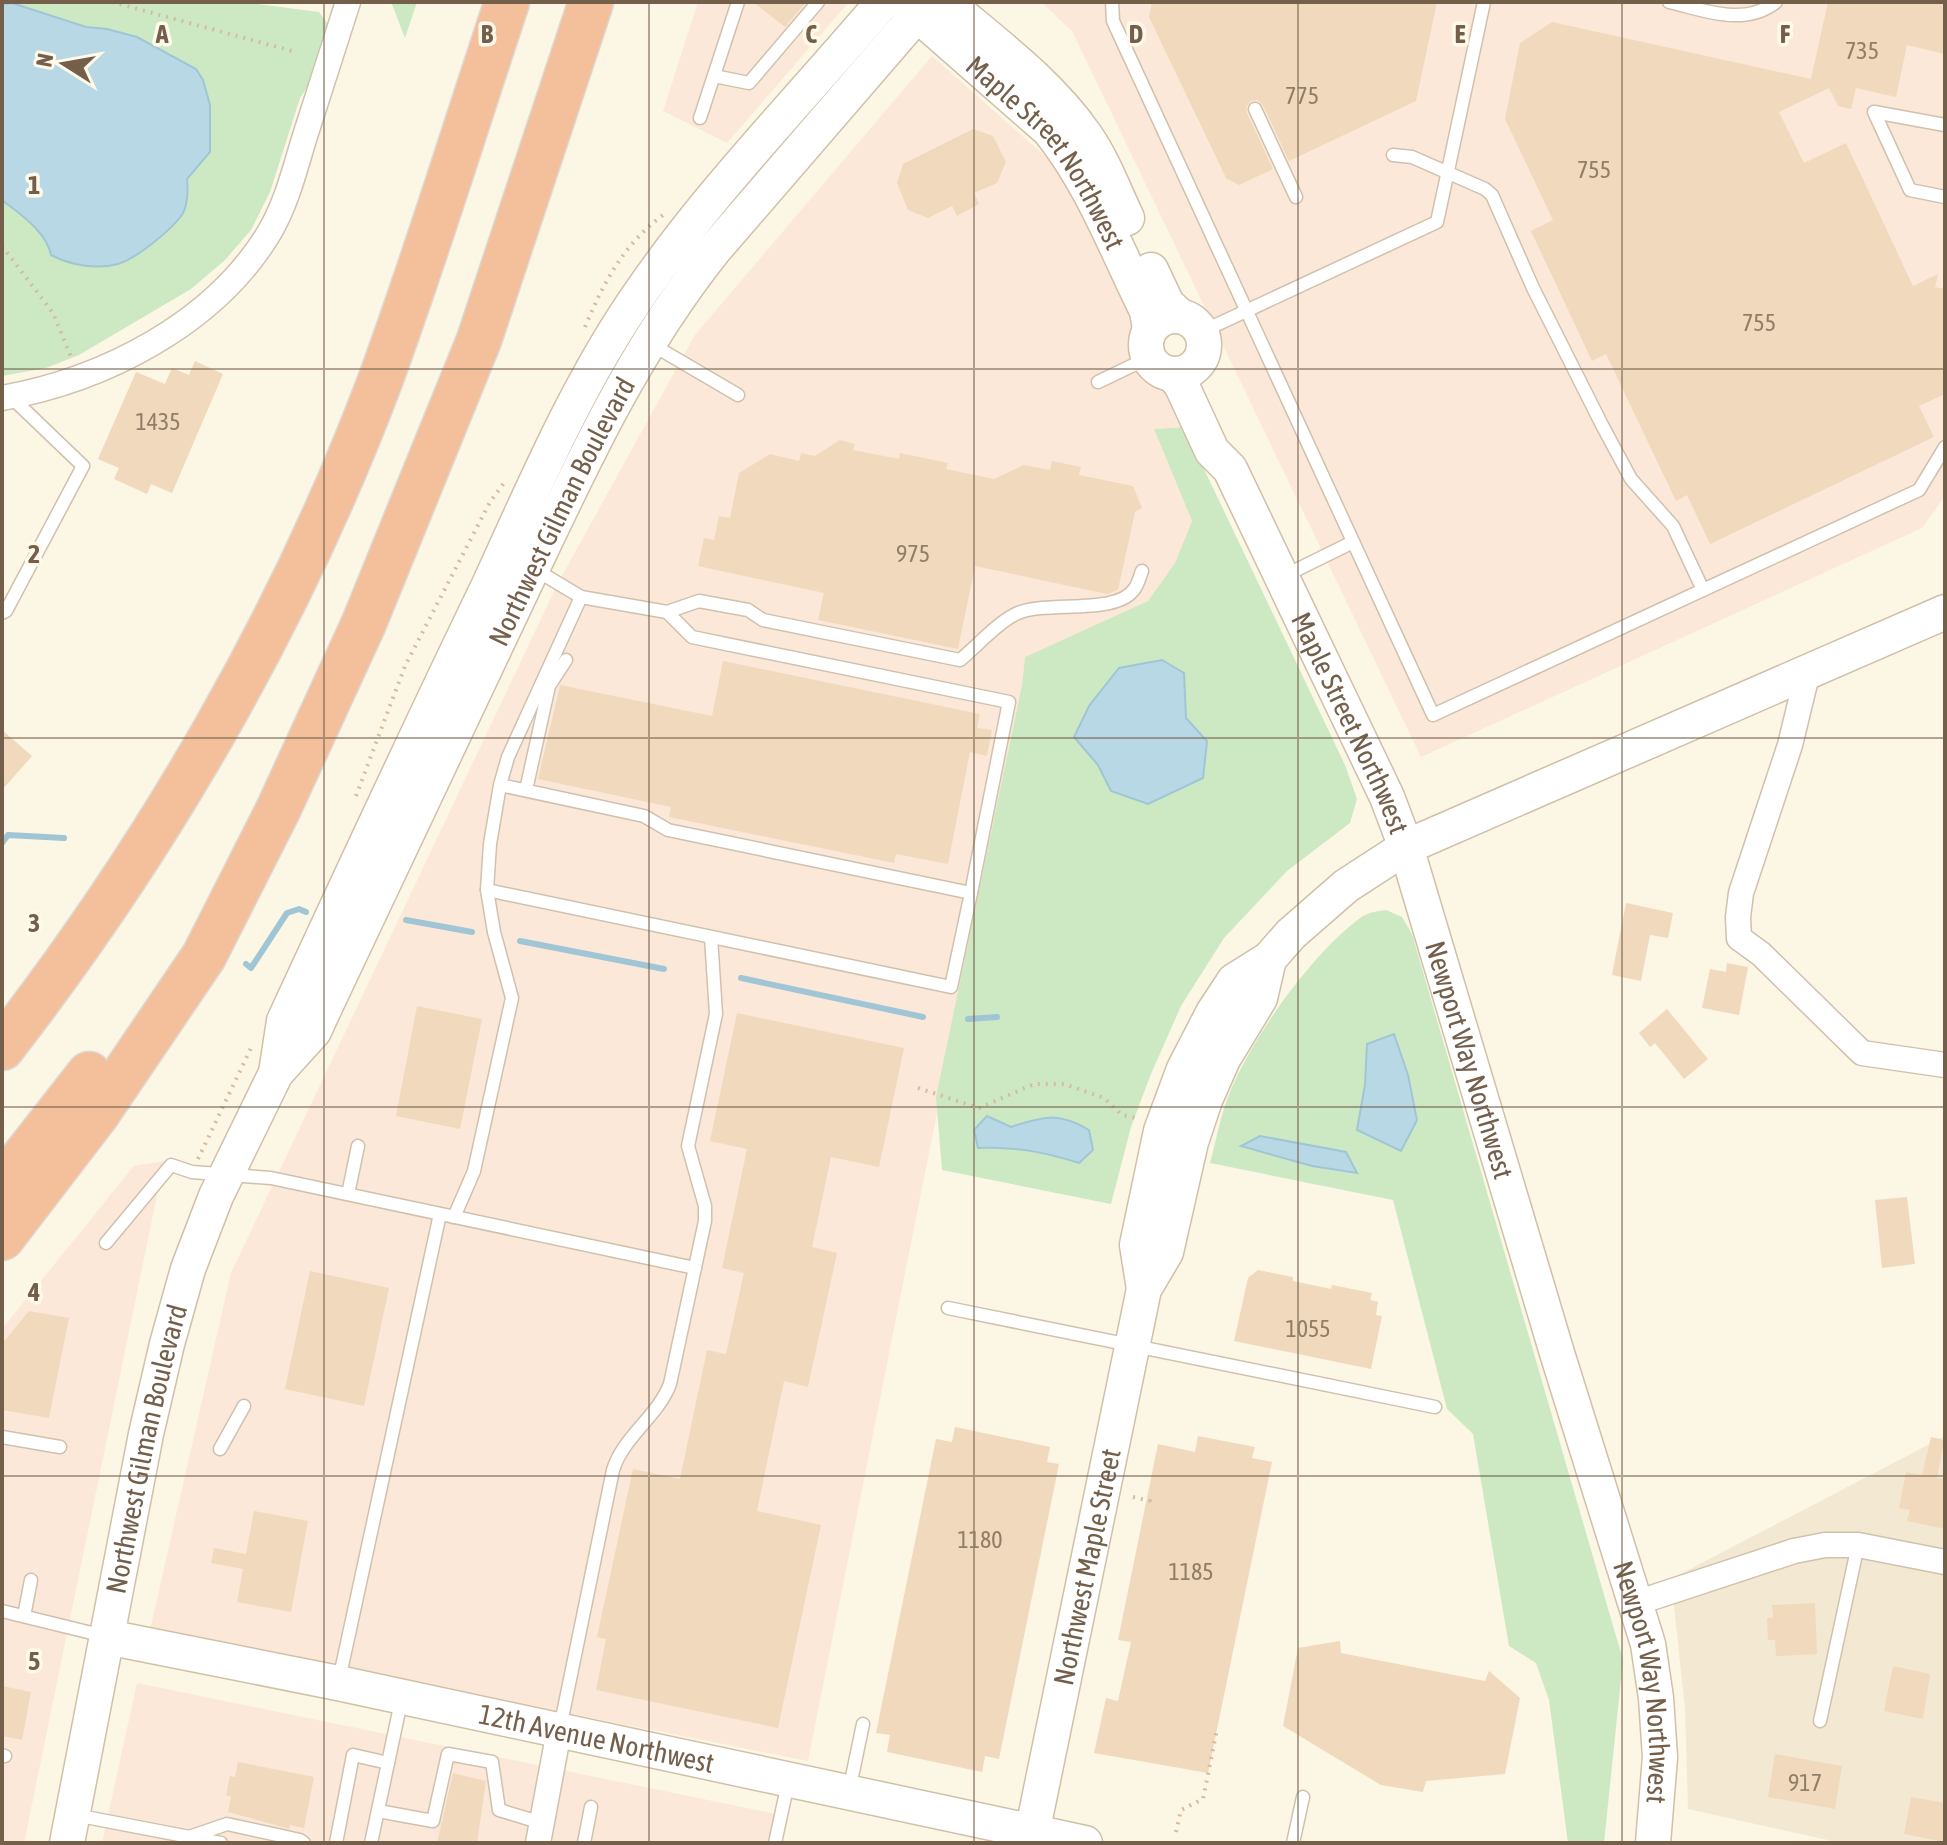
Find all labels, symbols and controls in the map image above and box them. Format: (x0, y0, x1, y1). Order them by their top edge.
text: A (155, 19, 169, 49)
text: B (481, 19, 494, 49)
text: C (805, 19, 817, 49)
text: D (1129, 19, 1143, 49)
text: E (1454, 19, 1466, 49)
text: F (1780, 19, 1791, 49)
north arrow (24, 24, 104, 104)
house number: 735 (1845, 37, 1879, 64)
street label: Maple Street Northwest (960, 49, 1132, 254)
text: N (30, 51, 58, 69)
house number: 775 (1285, 82, 1319, 109)
house number: 755 (1577, 156, 1611, 183)
text: 1 (28, 170, 40, 200)
house number: 755 (1742, 309, 1776, 336)
street label: Northwest Gilman Boulevard (482, 372, 641, 651)
house number: 1435 (135, 408, 181, 435)
text: 2 (28, 539, 40, 569)
house number: 975 (896, 540, 930, 567)
street label: Maple Street Northwest (1285, 607, 1415, 838)
text: 3 (28, 908, 40, 938)
street label: Newport Way Northwest (1419, 937, 1520, 1183)
text: 4 (27, 1277, 40, 1307)
street label: Northwest Gilman Boulevard (100, 1301, 193, 1596)
house number: 1055 (1285, 1315, 1331, 1342)
street label: Northwest Maple Street (1047, 1446, 1127, 1688)
house number: 1180 (957, 1526, 1003, 1553)
street label: Newport Way Northwest (1607, 1557, 1676, 1805)
house number: 1185 (1168, 1558, 1214, 1585)
text: 5 (28, 1646, 40, 1676)
street label: 12th Avenue Northwest (476, 1698, 717, 1779)
house number: 917 (1788, 1769, 1822, 1796)

